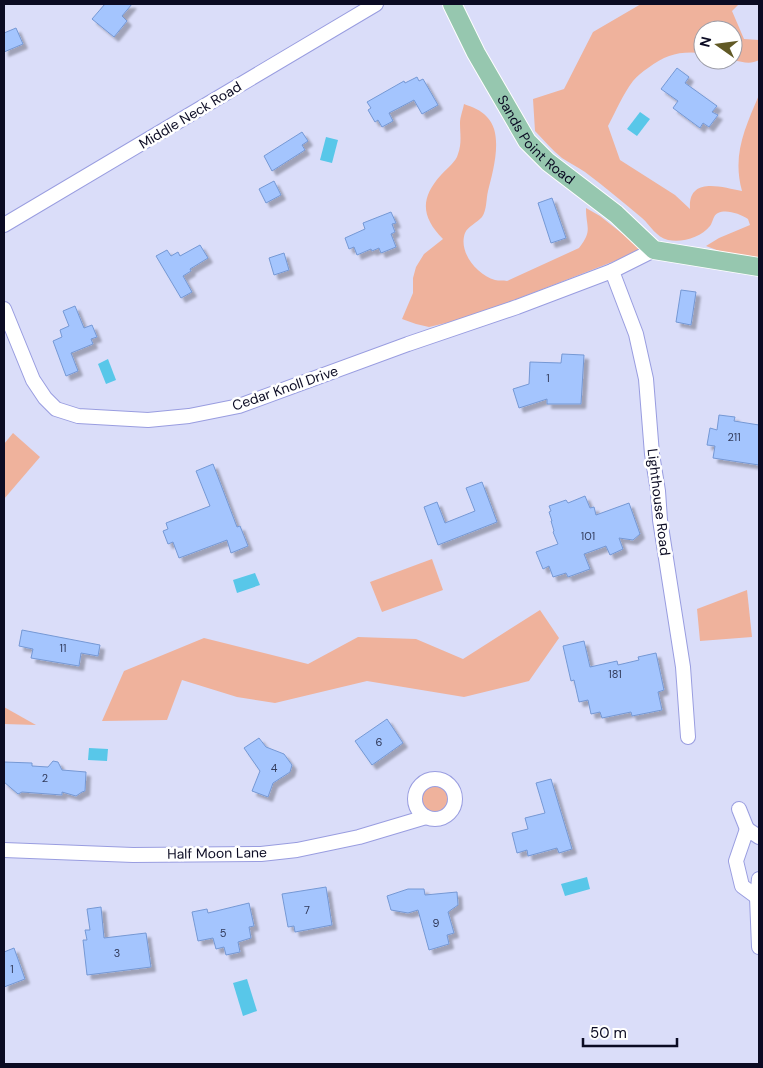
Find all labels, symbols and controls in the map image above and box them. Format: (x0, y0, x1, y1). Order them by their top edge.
north arrow (693, 20, 743, 70)
text: N (695, 35, 715, 49)
street label: Middle Neck Road (135, 77, 245, 153)
street label: Sands Point Road (493, 92, 578, 188)
street label: Cedar Knoll Drive (230, 361, 340, 415)
house number: 1 (546, 371, 550, 385)
house number: 211 (727, 430, 741, 444)
street label: Lighthouse Road (644, 447, 674, 557)
house number: 101 (581, 529, 595, 543)
house number: 11 (60, 641, 66, 655)
house number: 181 (608, 667, 622, 681)
house number: 6 (376, 735, 383, 749)
house number: 4 (271, 761, 278, 775)
house number: 2 (42, 771, 48, 785)
street label: Half Moon Lane (167, 843, 267, 863)
house number: 7 (304, 903, 310, 917)
house number: 9 (433, 916, 440, 930)
house number: 5 (220, 926, 227, 940)
house number: 3 (114, 946, 120, 960)
house number: 1 (10, 962, 14, 976)
scale bar (583, 1016, 677, 1048)
text: 50 m (590, 1023, 627, 1043)

